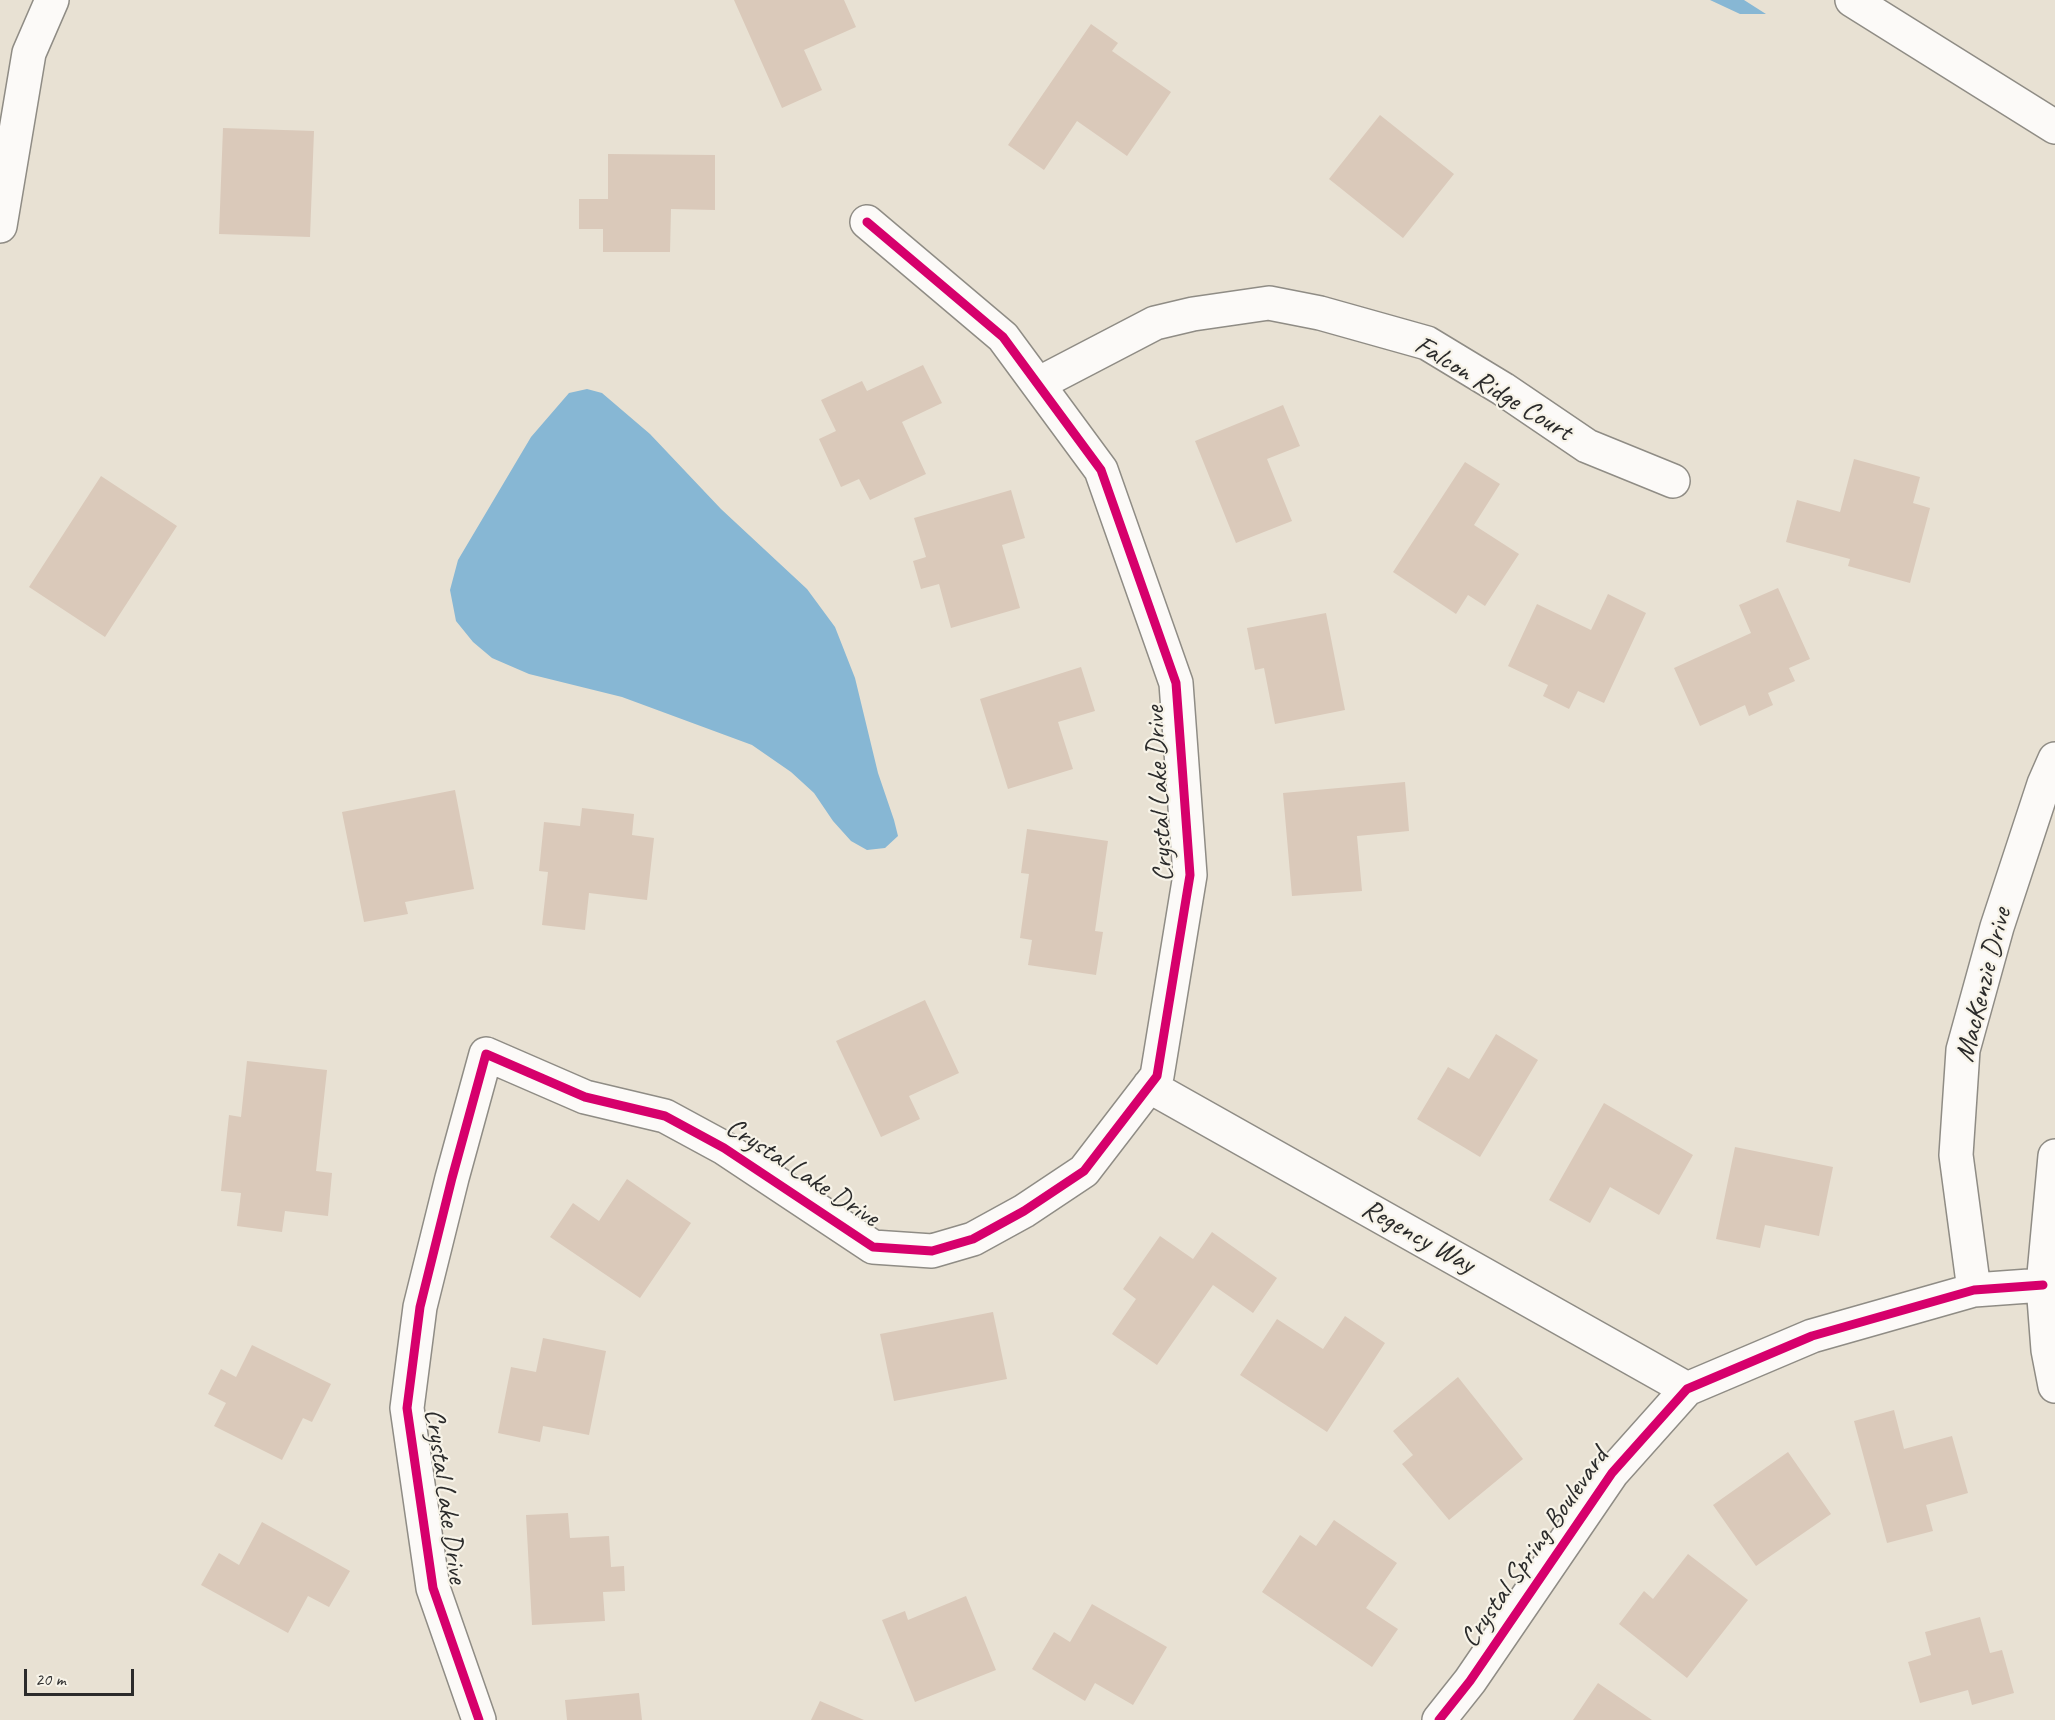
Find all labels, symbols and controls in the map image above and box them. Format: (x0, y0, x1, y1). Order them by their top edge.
street label: Falcon Ridge Court (1408, 329, 1578, 449)
street label: Crystal Lake Drive (1139, 705, 1181, 883)
street label: MacKenzie Drive (1949, 905, 2019, 1065)
street label: Crystal Lake Drive (719, 1111, 885, 1235)
street label: Regency Way (1356, 1192, 1480, 1282)
street label: Crystal Lake Drive (416, 1407, 474, 1585)
street label: Crystal Spring Boulevard (1454, 1442, 1616, 1654)
scale bar (27, 1657, 136, 1695)
text: 20 m (35, 1668, 66, 1690)

